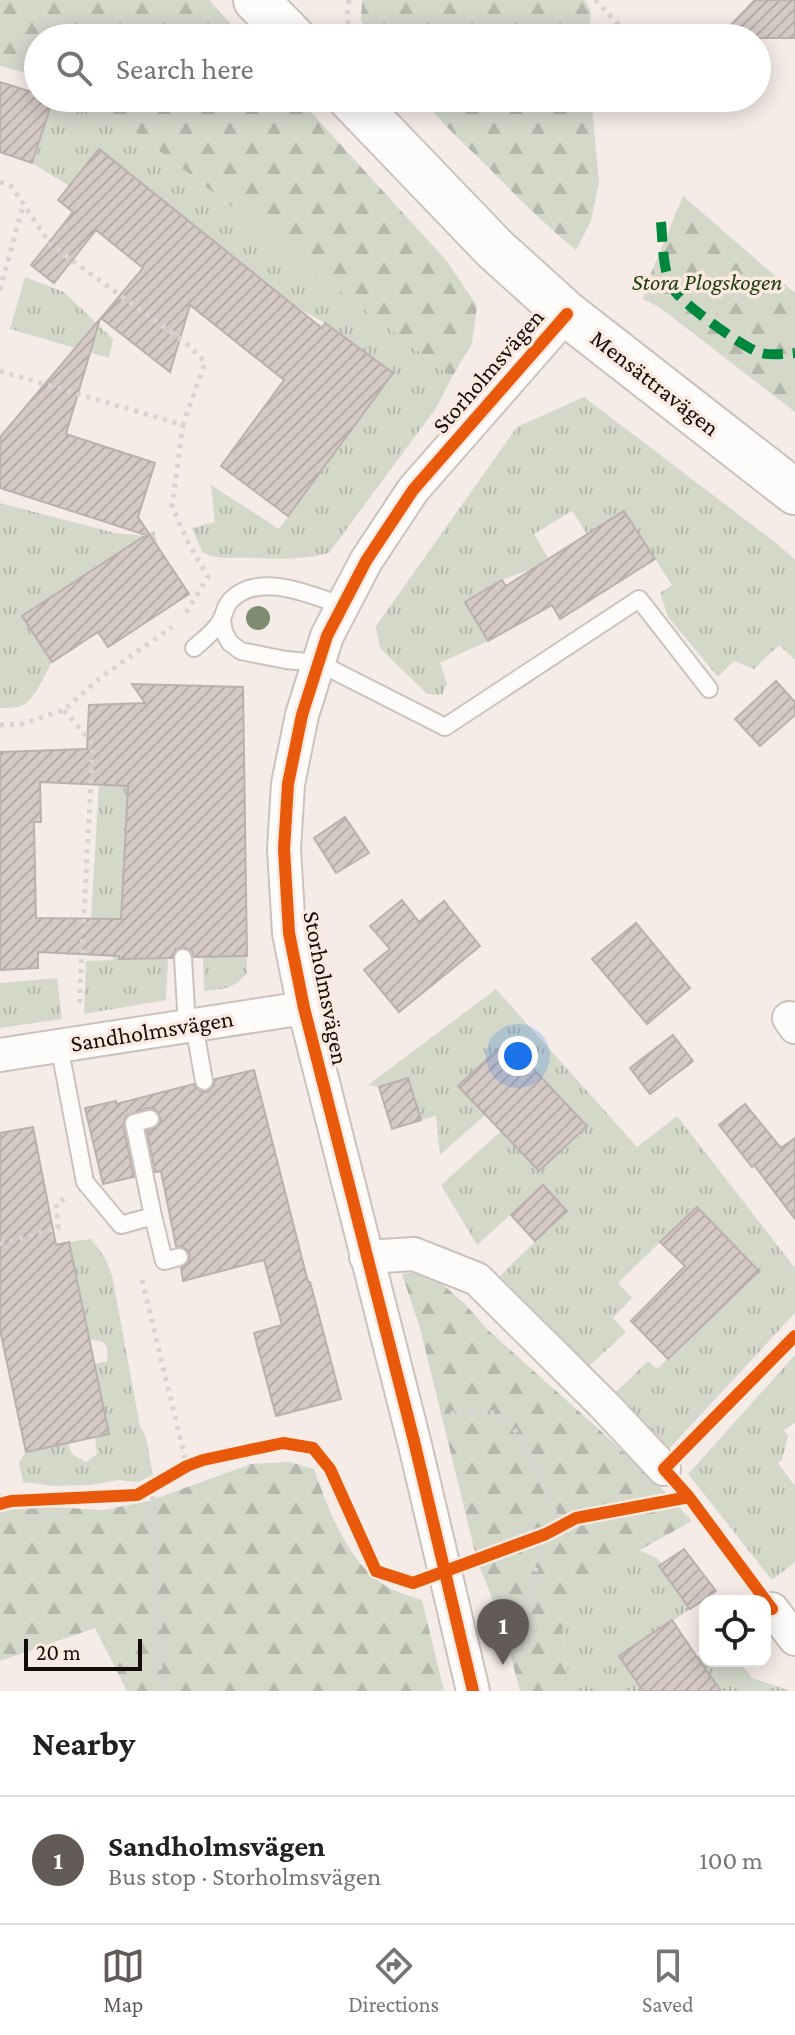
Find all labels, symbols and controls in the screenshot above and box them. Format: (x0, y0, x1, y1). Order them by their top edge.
search box (24, 24, 771, 112)
icon: search (52, 46, 96, 90)
text: Search here (116, 52, 254, 85)
park label: Stora Plogskogen (632, 268, 782, 295)
street label: Storholmsvägen (426, 303, 549, 438)
street label: Mensättravägen (586, 324, 725, 441)
street label: Storholmsvägen (298, 909, 355, 1067)
street label: Sandholmsvägen (69, 1004, 235, 1057)
your location (498, 1036, 538, 1076)
map controls (699, 1595, 771, 1667)
button: locate (699, 1595, 771, 1667)
pin: 1 (477, 1599, 529, 1665)
scale bar (24, 1635, 142, 1671)
text: 20 m (36, 1640, 81, 1665)
text: Nearby (32, 1725, 135, 1762)
text: Sandholmsvägen (108, 1829, 325, 1862)
text: 1 (53, 1846, 63, 1875)
text: 100 m (699, 1846, 763, 1875)
text: Bus stop · Storholmsvägen (108, 1862, 381, 1891)
tab: Map (101, 1944, 145, 2017)
tab: Directions (348, 1944, 439, 2017)
tab: Saved (642, 1944, 694, 2017)

